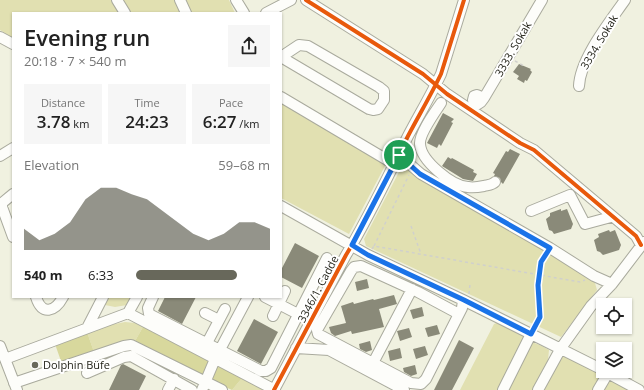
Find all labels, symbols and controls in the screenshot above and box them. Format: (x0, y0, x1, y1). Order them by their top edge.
street label: 3334. Sokak (576, 11, 621, 72)
street label: 3333. Sokak (491, 18, 534, 79)
text: Evening run (24, 22, 150, 52)
button: share (228, 25, 270, 67)
text: 20:18 · 7 × 540 m (24, 52, 127, 70)
text: Distance (41, 95, 85, 110)
text: Time (134, 95, 160, 110)
text: Pace (219, 95, 243, 110)
text: 3.78 (37, 110, 71, 133)
text: 24:23 (125, 110, 169, 133)
text: 6:27 (203, 110, 236, 133)
text: km (71, 116, 89, 131)
text: /km (236, 116, 259, 131)
pin (382, 138, 416, 172)
icon: arrive (388, 144, 410, 166)
text: Elevation (24, 156, 79, 174)
text: 59–68 m (218, 156, 270, 174)
street label: 3346/1. Cadde (294, 253, 342, 325)
text: 540 m (24, 266, 62, 284)
text: 6:33 (88, 266, 114, 284)
map controls (596, 298, 632, 378)
button: locate (596, 298, 632, 334)
button: layers (596, 342, 632, 378)
place label: Dolphin Büfe (43, 357, 110, 372)
marker: Dolphin Büfe (30, 360, 40, 370)

